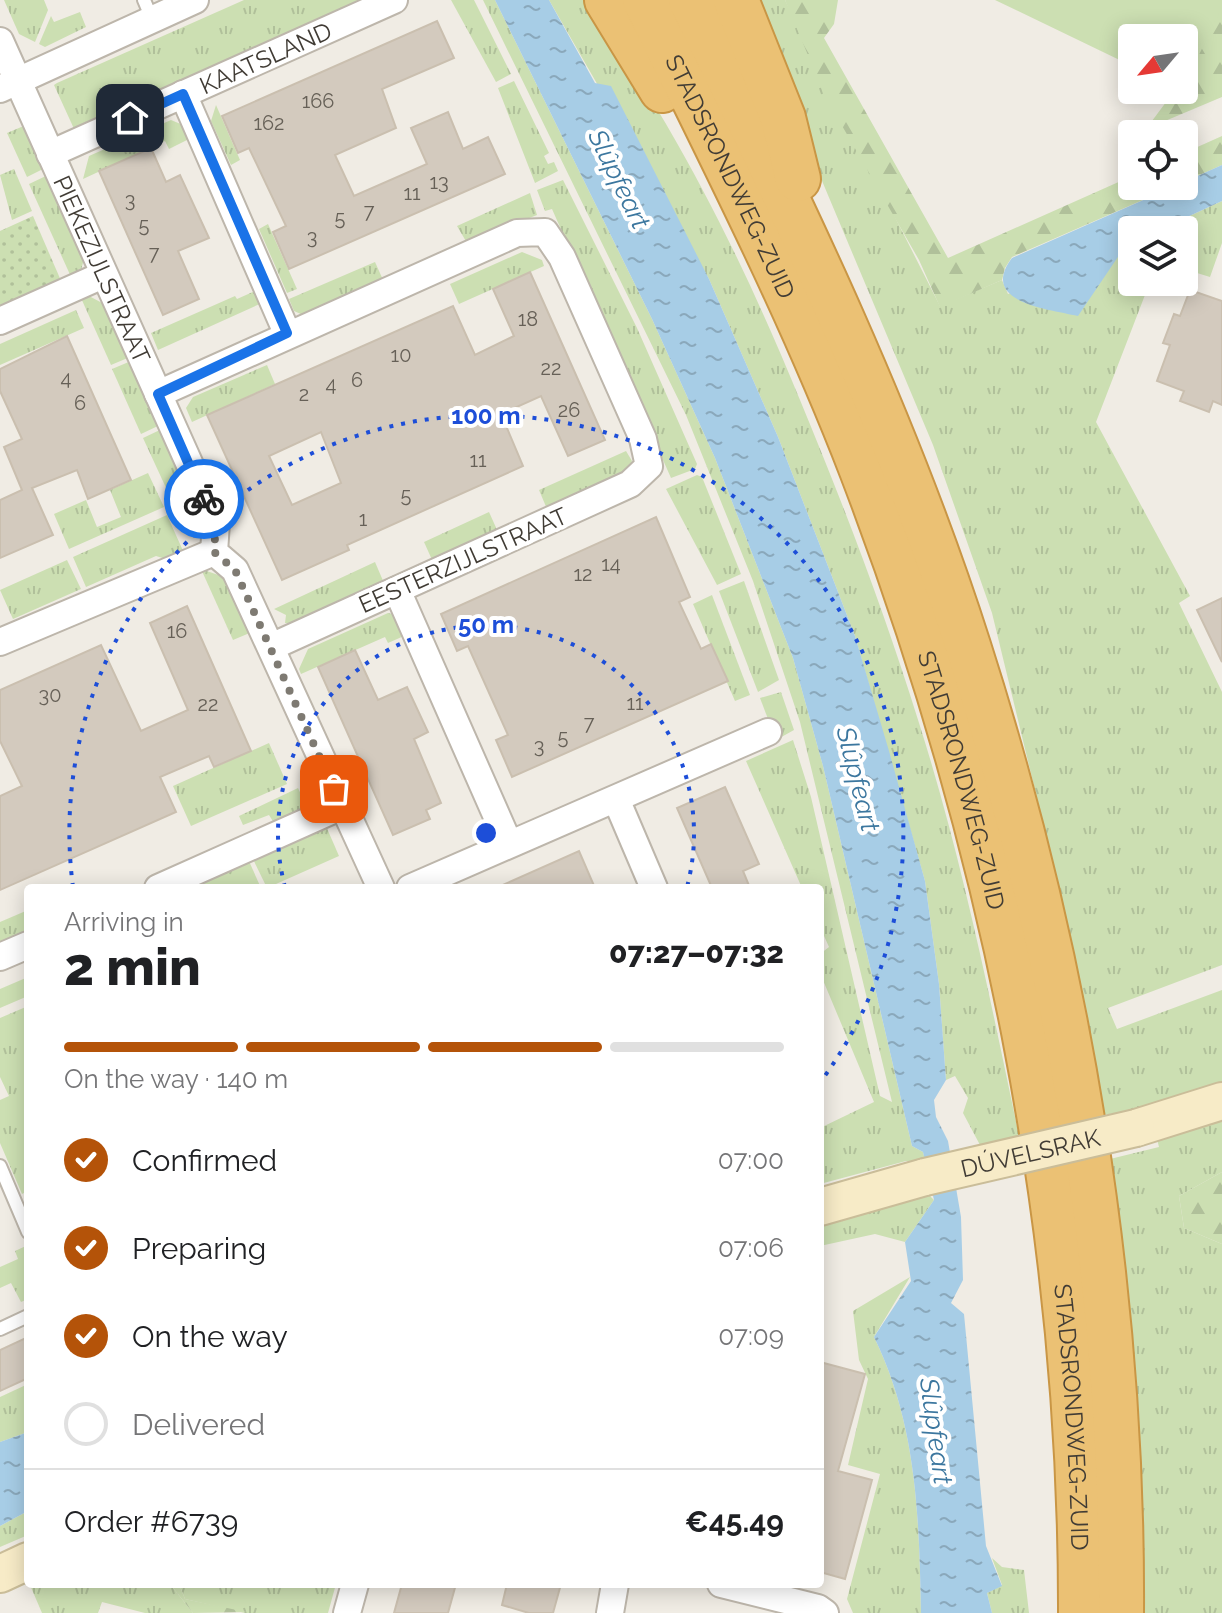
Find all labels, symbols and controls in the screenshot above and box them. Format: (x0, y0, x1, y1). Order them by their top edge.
street label: KAATSLAND (195, 15, 336, 100)
north arrow (1118, 24, 1198, 104)
map controls (1118, 24, 1198, 296)
street label: STADSRONDWEG-ZUID (660, 49, 802, 303)
pin (96, 84, 164, 152)
house number: 166 (302, 89, 334, 113)
icon: home (108, 96, 152, 140)
house number: 162 (253, 111, 285, 135)
button: locate (1118, 120, 1198, 200)
water label: Slûpfeart (582, 124, 656, 234)
house number: 13 (429, 170, 449, 194)
street label: PIEKEZIJLSTRAAT (48, 171, 157, 368)
house number: 11 (403, 181, 421, 205)
house number: 3 (125, 188, 135, 212)
house number: 7 (364, 199, 375, 223)
house number: 5 (335, 206, 346, 230)
house number: 5 (139, 213, 150, 237)
button: layers (1118, 216, 1198, 296)
house number: 3 (307, 225, 317, 249)
house number: 7 (149, 241, 160, 265)
house number: 18 (518, 307, 538, 331)
house number: 10 (391, 343, 411, 367)
house number: 22 (541, 356, 561, 380)
house number: 4 (61, 366, 72, 390)
house number: 6 (351, 368, 363, 392)
house number: 4 (326, 372, 337, 396)
house number: 2 (299, 382, 309, 406)
house number: 6 (74, 391, 86, 415)
house number: 26 (558, 398, 580, 422)
text: 100 m (451, 401, 521, 430)
house number: 11 (469, 448, 487, 472)
courier (164, 459, 244, 539)
icon: bike (182, 477, 226, 521)
house number: 5 (401, 483, 412, 507)
street label: EESTERZIJLSTRAAT (354, 501, 572, 619)
house number: 1 (359, 507, 368, 531)
house number: 14 (601, 552, 621, 576)
house number: 12 (574, 562, 592, 586)
text: 50 m (458, 610, 514, 639)
house number: 16 (167, 619, 187, 643)
street label: STADSRONDWEG-ZUID (912, 647, 1012, 912)
house number: 30 (39, 683, 61, 707)
house number: 11 (626, 691, 644, 715)
house number: 22 (198, 692, 218, 716)
house number: 7 (584, 711, 595, 735)
water label: Slûpfeart (830, 723, 886, 835)
house number: 5 (558, 725, 569, 749)
house number: 3 (534, 734, 544, 758)
pin (300, 755, 368, 823)
icon: bag (312, 767, 356, 811)
centre of rings (472, 819, 500, 847)
text: Arriving in (64, 907, 184, 937)
text: 07:27–07:32 (609, 935, 784, 970)
text: 2 min (64, 936, 201, 997)
text: On the way · 140 m (64, 1064, 288, 1094)
street label: DÚVELSRAK (958, 1122, 1103, 1183)
icon: check (64, 1138, 108, 1182)
text: Confirmed (132, 1143, 277, 1178)
text: 07:00 (718, 1145, 784, 1175)
icon: check (64, 1226, 108, 1270)
text: Preparing (132, 1231, 266, 1266)
text: 07:06 (718, 1233, 784, 1263)
street label: STADSRONDWEG-ZUID (1048, 1282, 1095, 1551)
icon: check (64, 1314, 108, 1358)
text: On the way (132, 1319, 288, 1354)
text: 07:09 (718, 1321, 784, 1351)
water label: Slûpfeart (914, 1375, 958, 1487)
text: Delivered (132, 1407, 265, 1442)
text: Order #6739 (64, 1504, 238, 1539)
text: €45.49 (685, 1504, 784, 1539)

